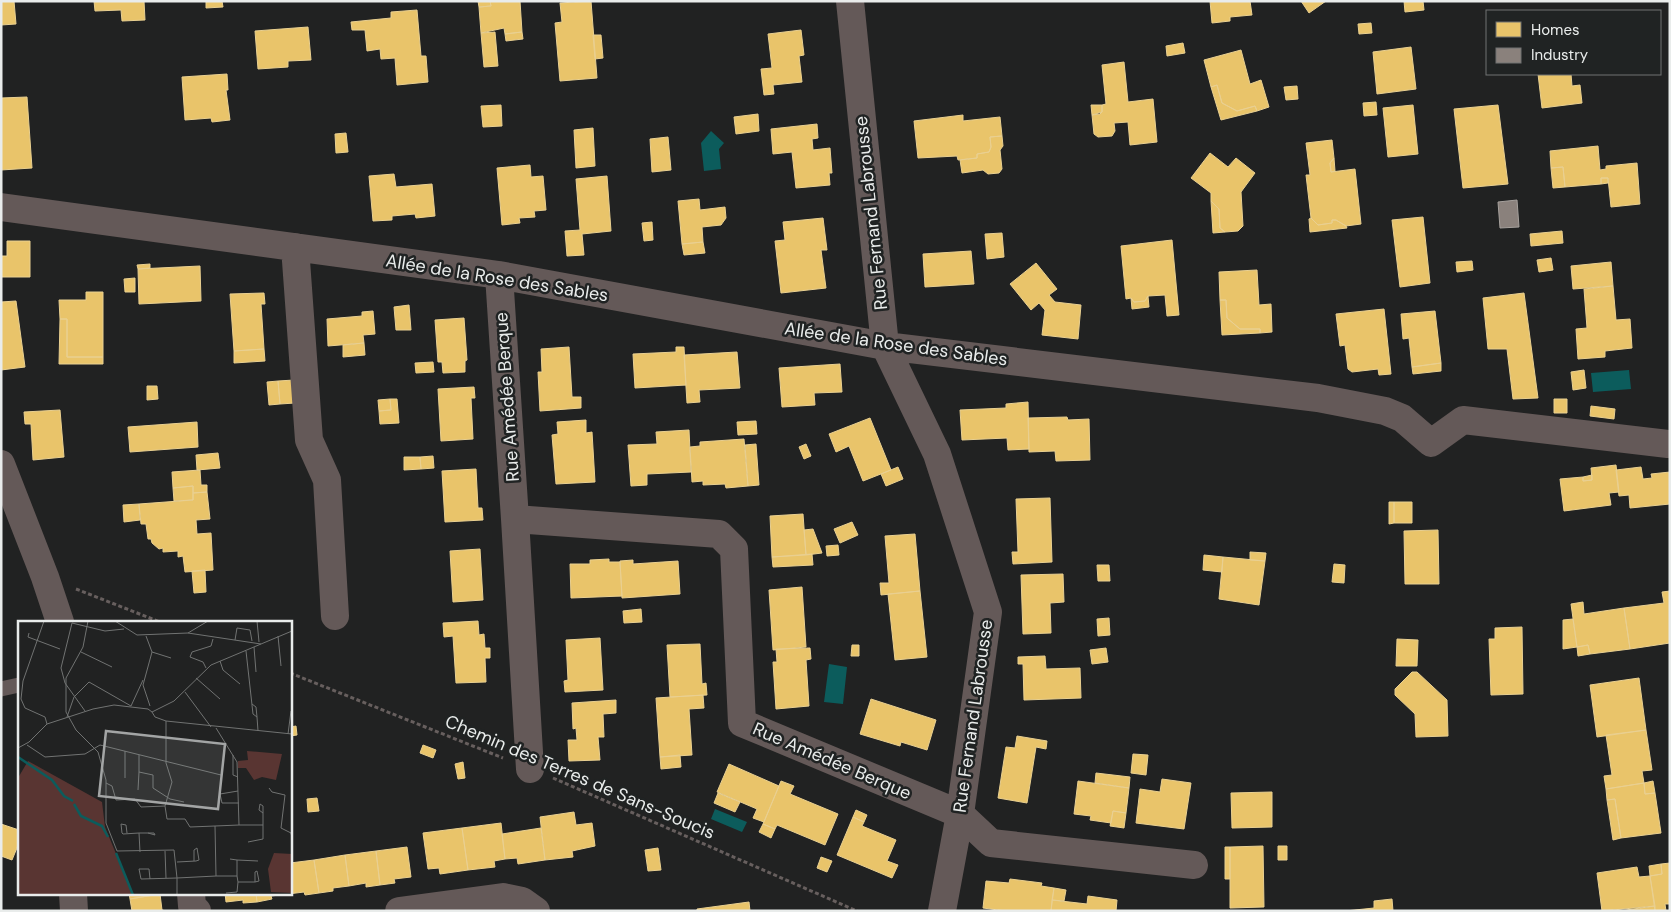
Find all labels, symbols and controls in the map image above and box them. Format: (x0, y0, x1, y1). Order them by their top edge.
legend (1486, 10, 1661, 75)
text: Homes (1531, 20, 1580, 40)
text: Industry (1531, 45, 1589, 65)
street label: Rue Fernand Labrousse (849, 115, 893, 311)
street label: Allée de la Rose des Sables (384, 249, 610, 307)
street label: Rue Amédée Berque (489, 311, 525, 483)
street label: Allée de la Rose des Sables (783, 316, 1009, 372)
street label: Rue Fernand Labrousse (948, 618, 998, 814)
inset map (18, 621, 291, 894)
street label: Chemin des Terres de Sans-Soucis (442, 709, 718, 845)
street label: Rue Amédée Berque (749, 717, 915, 805)

